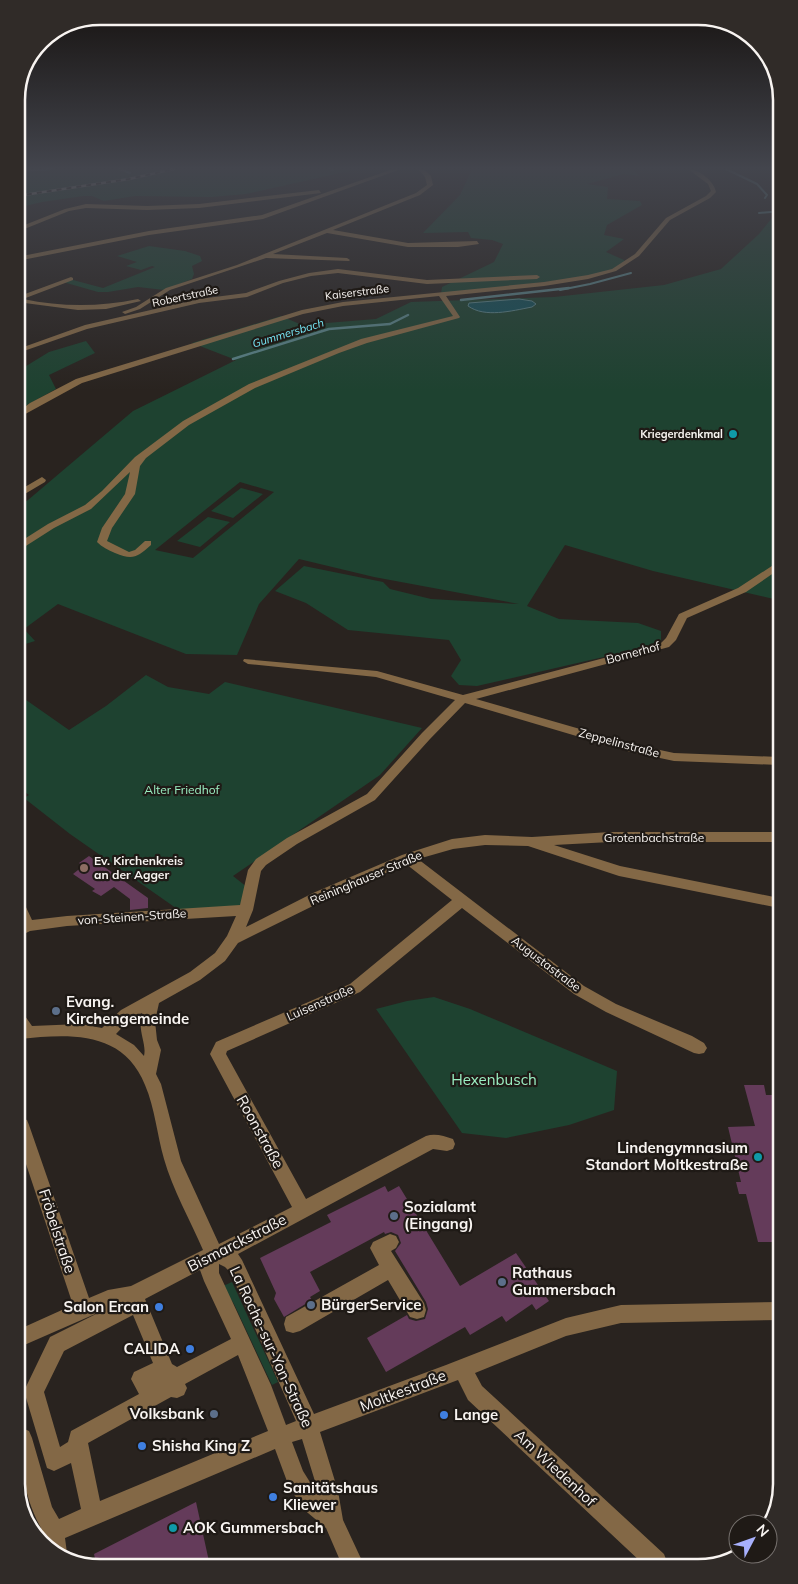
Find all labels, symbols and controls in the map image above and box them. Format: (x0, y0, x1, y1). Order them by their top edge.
street label: Kaiserstraße (324, 281, 390, 303)
street label: Robertstraße (151, 282, 219, 310)
water label: Gummersbach (250, 315, 326, 351)
place label: Kriegerdenkmal (640, 427, 723, 441)
marker: Kriegerdenkmal (727, 428, 739, 440)
street label: Bornerhof (604, 638, 662, 667)
street label: Zeppelinstraße (577, 725, 661, 760)
park label: Alter Friedhof (144, 782, 221, 797)
street label: Grotenbachstraße (604, 830, 704, 845)
street label: Reininghauser Straße (308, 847, 424, 908)
place label: Ev. Kirchenkreis an der Agger (94, 853, 183, 882)
marker: Ev. Kirchenkreis an der Agger (78, 862, 90, 874)
street label: von-Steinen-Straße (77, 905, 187, 928)
street label: Augustastraße (509, 933, 584, 995)
street label: Luisenstraße (284, 981, 355, 1024)
place label: Evang. Kirchengemeinde (66, 992, 189, 1028)
marker: Evang. Kirchengemeinde (50, 1005, 62, 1017)
park label: Hexenbusch (451, 1070, 537, 1089)
street label: Roonstraße (233, 1092, 288, 1172)
place label: Lindengymnasium Standort Moltkestraße (586, 1138, 748, 1174)
marker: Lindengymnasium Standort Moltkestraße (752, 1151, 764, 1163)
street label: Fröbelstraße (35, 1186, 80, 1275)
place label: Sozialamt (Eingang) (404, 1197, 476, 1233)
street label: Bismarckstraße (184, 1209, 289, 1276)
marker: Sozialamt (Eingang) (388, 1210, 400, 1222)
street label: La Roche-sur-Yon-Straße (226, 1263, 317, 1430)
place label: Rathaus Gummersbach (512, 1263, 616, 1299)
marker: Rathaus Gummersbach (496, 1276, 508, 1288)
place label: BürgerService (321, 1295, 421, 1314)
place label: Salon Ercan (64, 1297, 149, 1316)
marker: BürgerService (305, 1299, 317, 1311)
marker: Salon Ercan (153, 1301, 165, 1313)
place label: CALIDA (124, 1339, 181, 1358)
marker: CALIDA (184, 1343, 196, 1355)
street label: Moltkestraße (357, 1365, 449, 1416)
place label: Volksbank (129, 1404, 205, 1423)
place label: Lange (454, 1405, 498, 1424)
marker: Volksbank (208, 1408, 220, 1420)
marker: Lange (438, 1409, 450, 1421)
street label: Am Wiedenhof (511, 1425, 601, 1511)
place label: Shisha King Z (152, 1436, 250, 1455)
marker: Shisha King Z (136, 1440, 148, 1452)
place label: Sanitätshaus Kliewer (283, 1478, 378, 1514)
marker: Sanitätshaus Kliewer (267, 1491, 279, 1503)
north arrow (728, 1514, 778, 1564)
place label: AOK Gummersbach (183, 1518, 324, 1537)
text: N (753, 1521, 773, 1540)
marker: AOK Gummersbach (167, 1522, 179, 1534)

